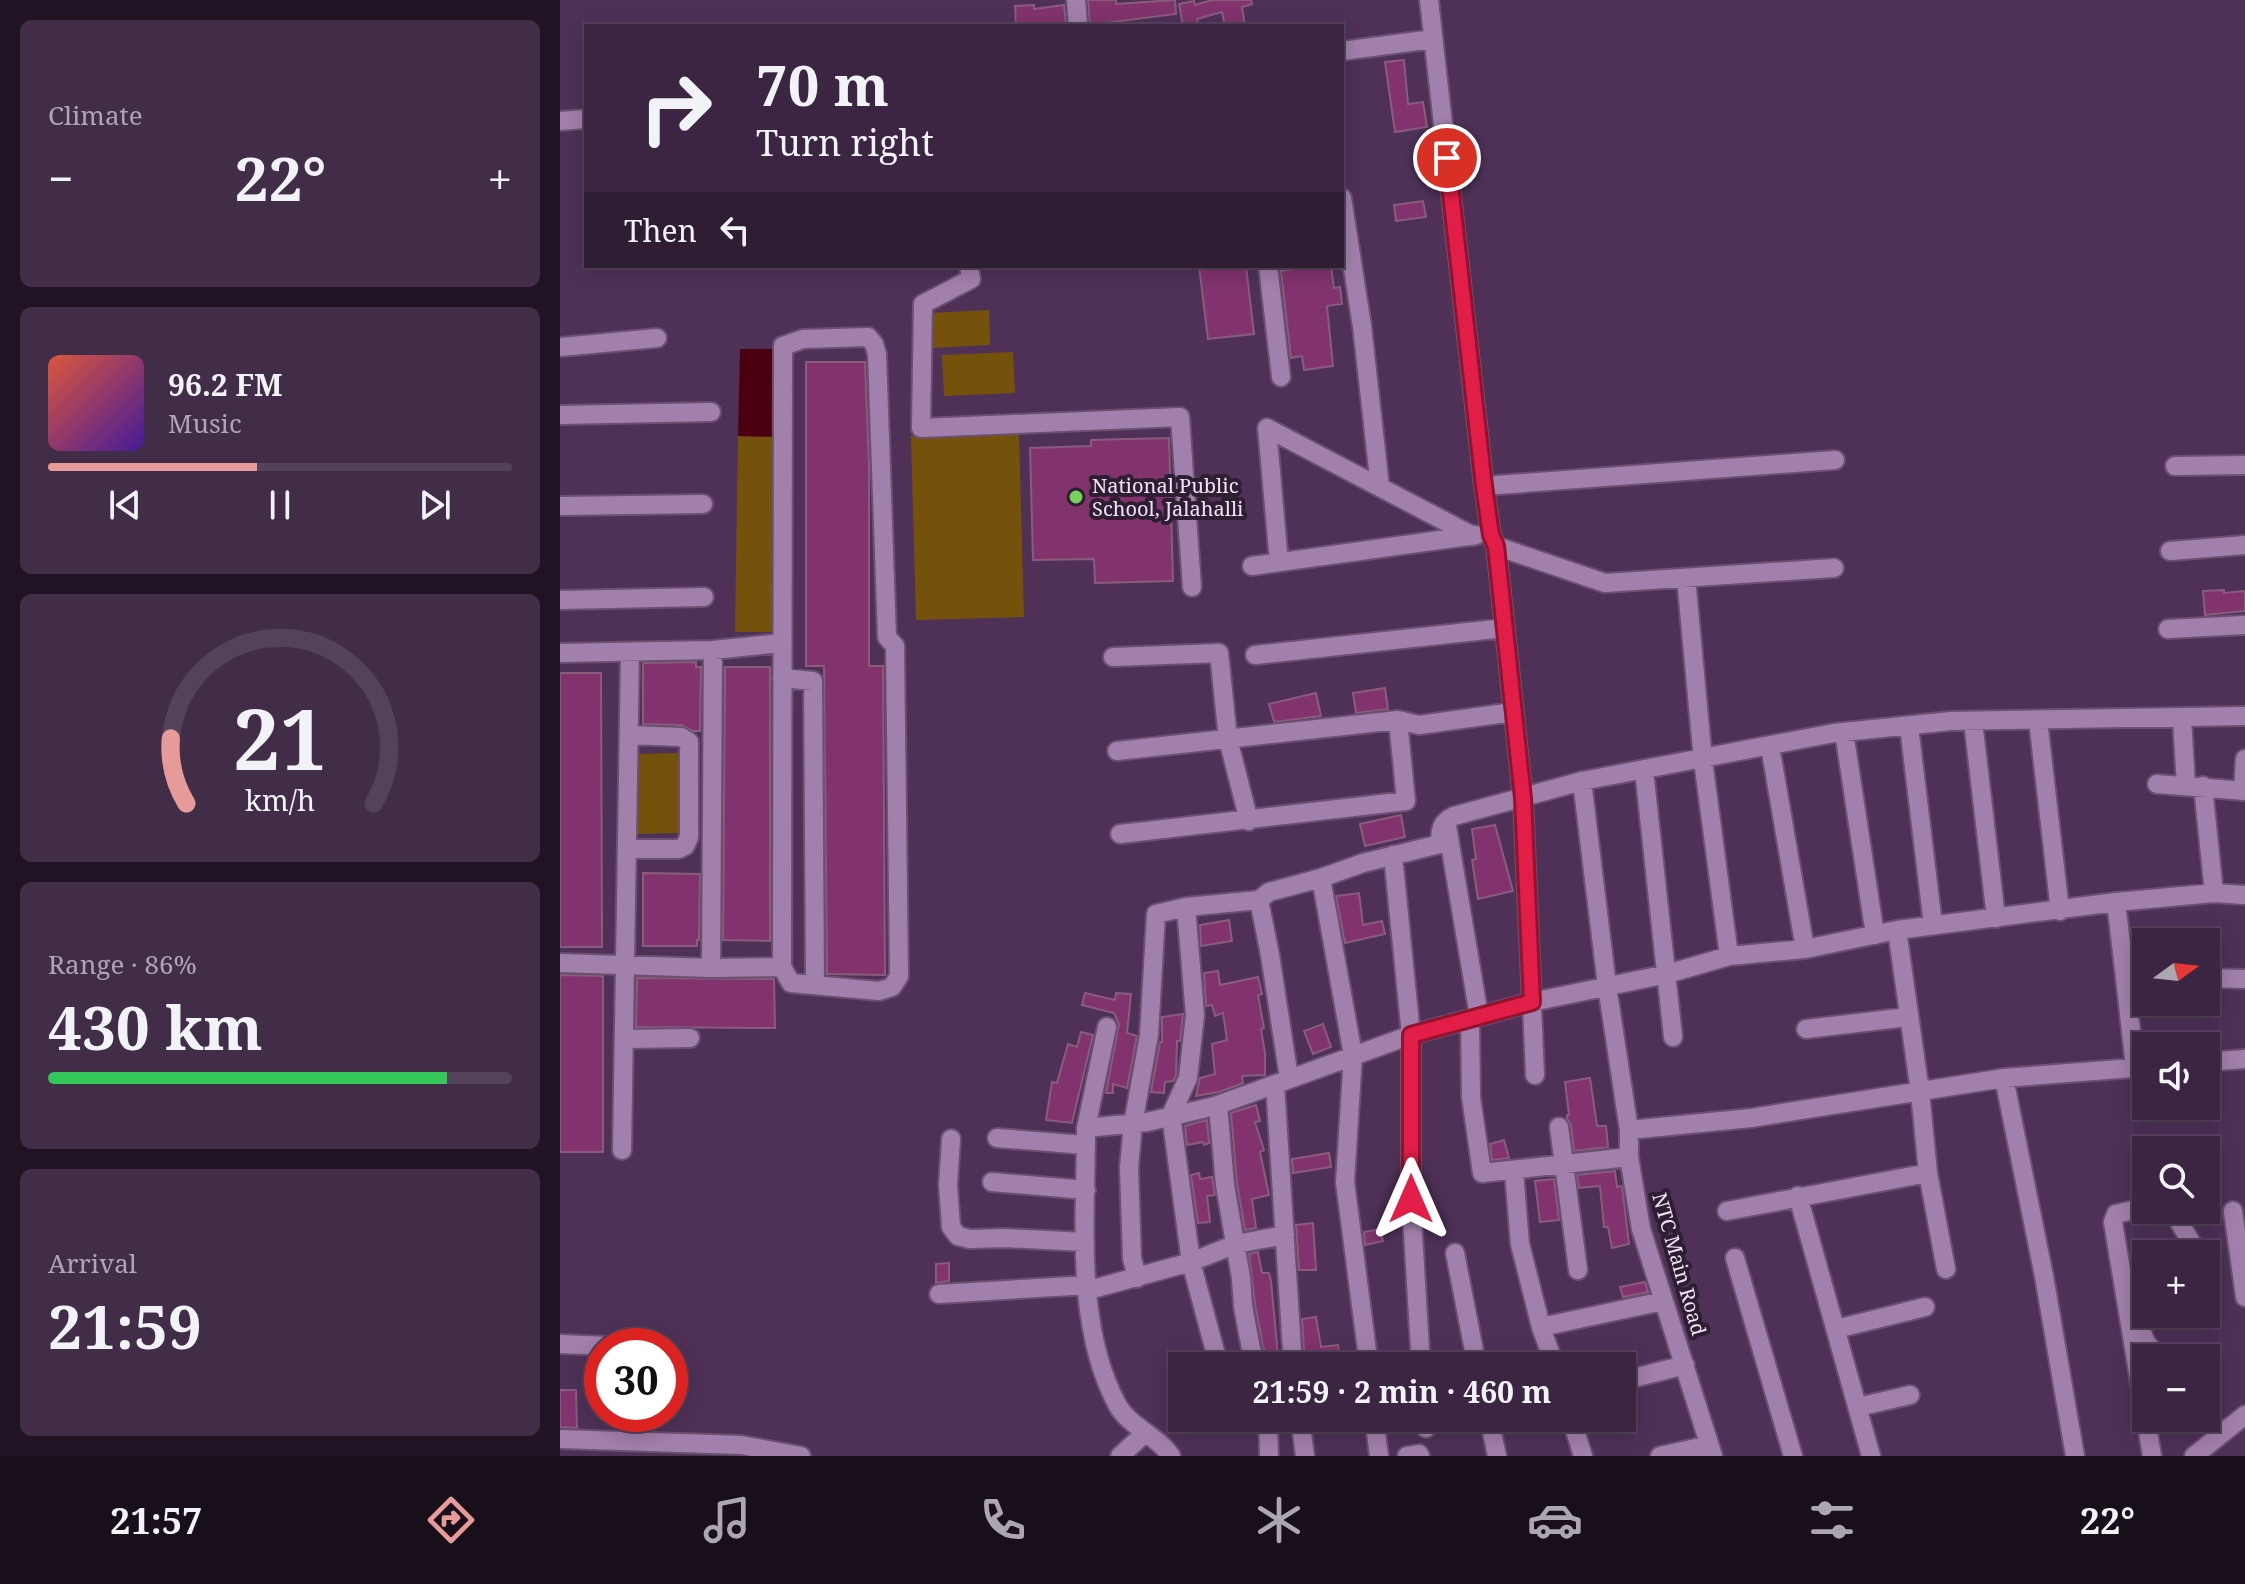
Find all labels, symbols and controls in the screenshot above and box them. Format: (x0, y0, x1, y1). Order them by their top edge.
text: 70 m (756, 46, 889, 122)
icon: right (624, 56, 728, 160)
text: Climate (48, 97, 143, 133)
text: Turn right (756, 118, 934, 167)
pin (1413, 124, 1481, 192)
icon: arrive (1425, 136, 1469, 180)
text: 22° (235, 137, 326, 219)
text: − (48, 148, 73, 208)
text: + (487, 148, 512, 208)
icon: left (713, 208, 757, 252)
text: Then (624, 210, 697, 251)
text: 96.2 FM (168, 364, 283, 405)
text: Music (168, 405, 242, 441)
place label: National Public School, Jalahalli (1092, 472, 1244, 522)
icon: previous (103, 483, 147, 527)
icon: pause (258, 483, 302, 527)
icon: next (413, 483, 457, 527)
marker: National Public School, Jalahalli (1067, 488, 1085, 506)
text: 21 (233, 681, 327, 794)
text: km/h (245, 780, 315, 819)
north arrow (2132, 928, 2220, 1016)
map controls (2132, 928, 2220, 1432)
text: Range · 86% (48, 946, 197, 982)
text: 430 km (48, 986, 263, 1068)
button: sound (2132, 1032, 2220, 1120)
button: search (2132, 1136, 2220, 1224)
position arrow (1369, 1157, 1453, 1241)
street label: NTC Main Road (1646, 1189, 1713, 1338)
button: + (2132, 1240, 2220, 1328)
text: Arrival (48, 1245, 137, 1281)
text: 21:59 (48, 1285, 202, 1367)
speed limit sign: 30 (584, 1328, 688, 1432)
button: − (2132, 1344, 2220, 1432)
text: 21:59 · 2 min · 460 m (1253, 1371, 1551, 1412)
icon: directions (423, 1492, 479, 1548)
icon: music (699, 1492, 755, 1548)
icon: phone (975, 1492, 1031, 1548)
icon: climate (1251, 1492, 1307, 1548)
icon: car (1527, 1492, 1583, 1548)
icon: filters (1804, 1492, 1860, 1548)
text: 21:57 (110, 1496, 202, 1545)
text: 22° (2080, 1496, 2135, 1545)

